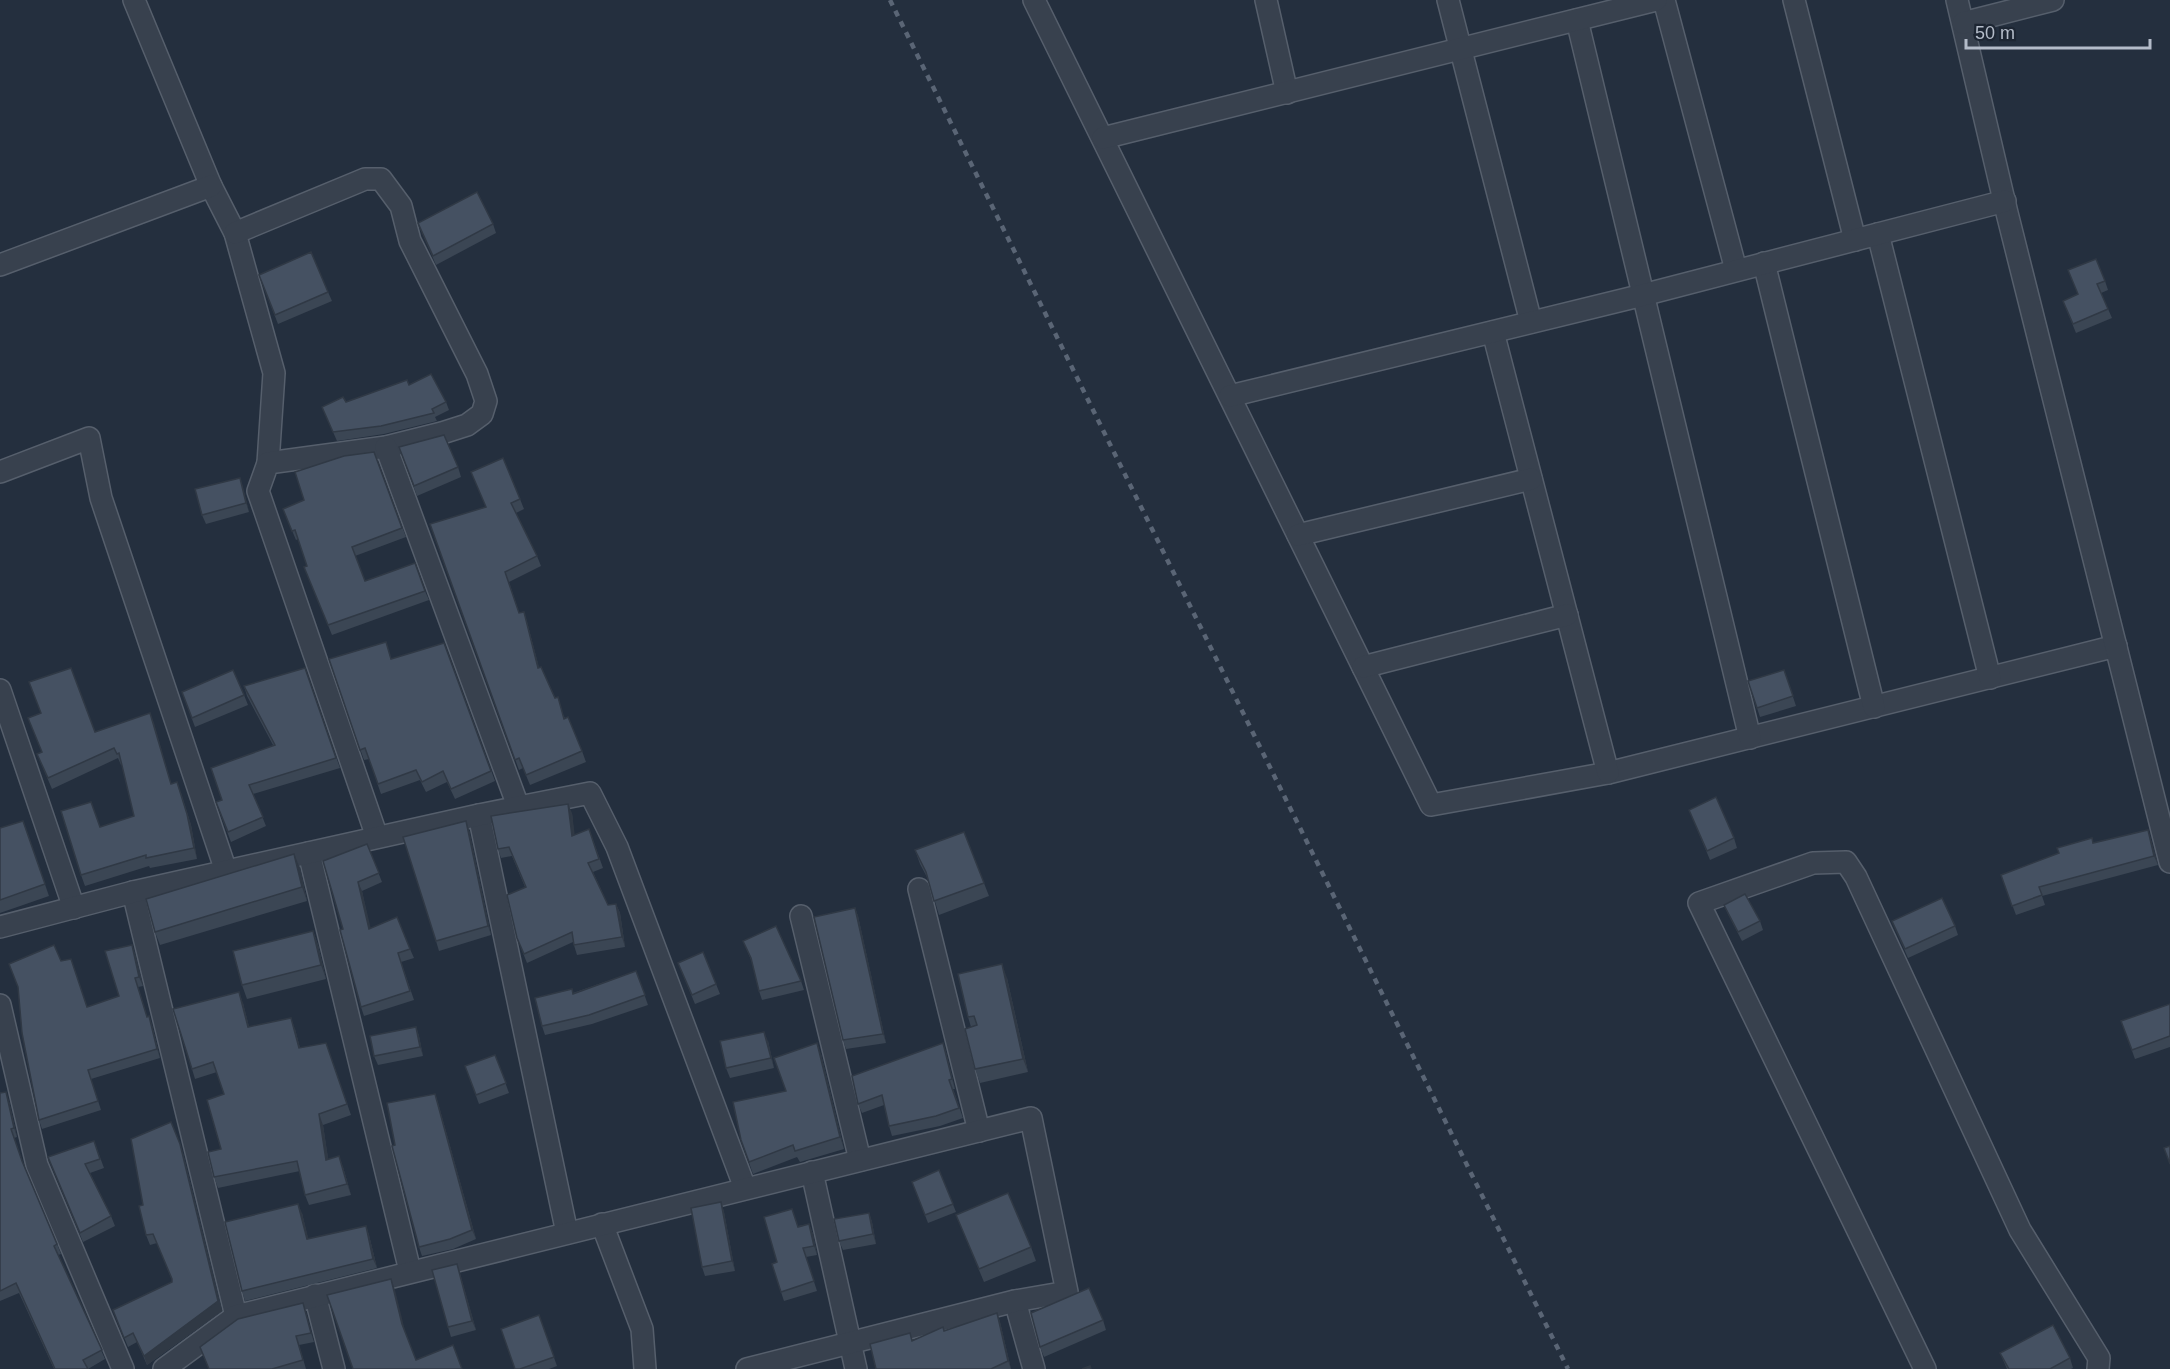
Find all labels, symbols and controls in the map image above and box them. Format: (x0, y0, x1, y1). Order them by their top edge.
scale bar (1966, 12, 2150, 50)
text: 50 m (1975, 23, 2015, 43)

